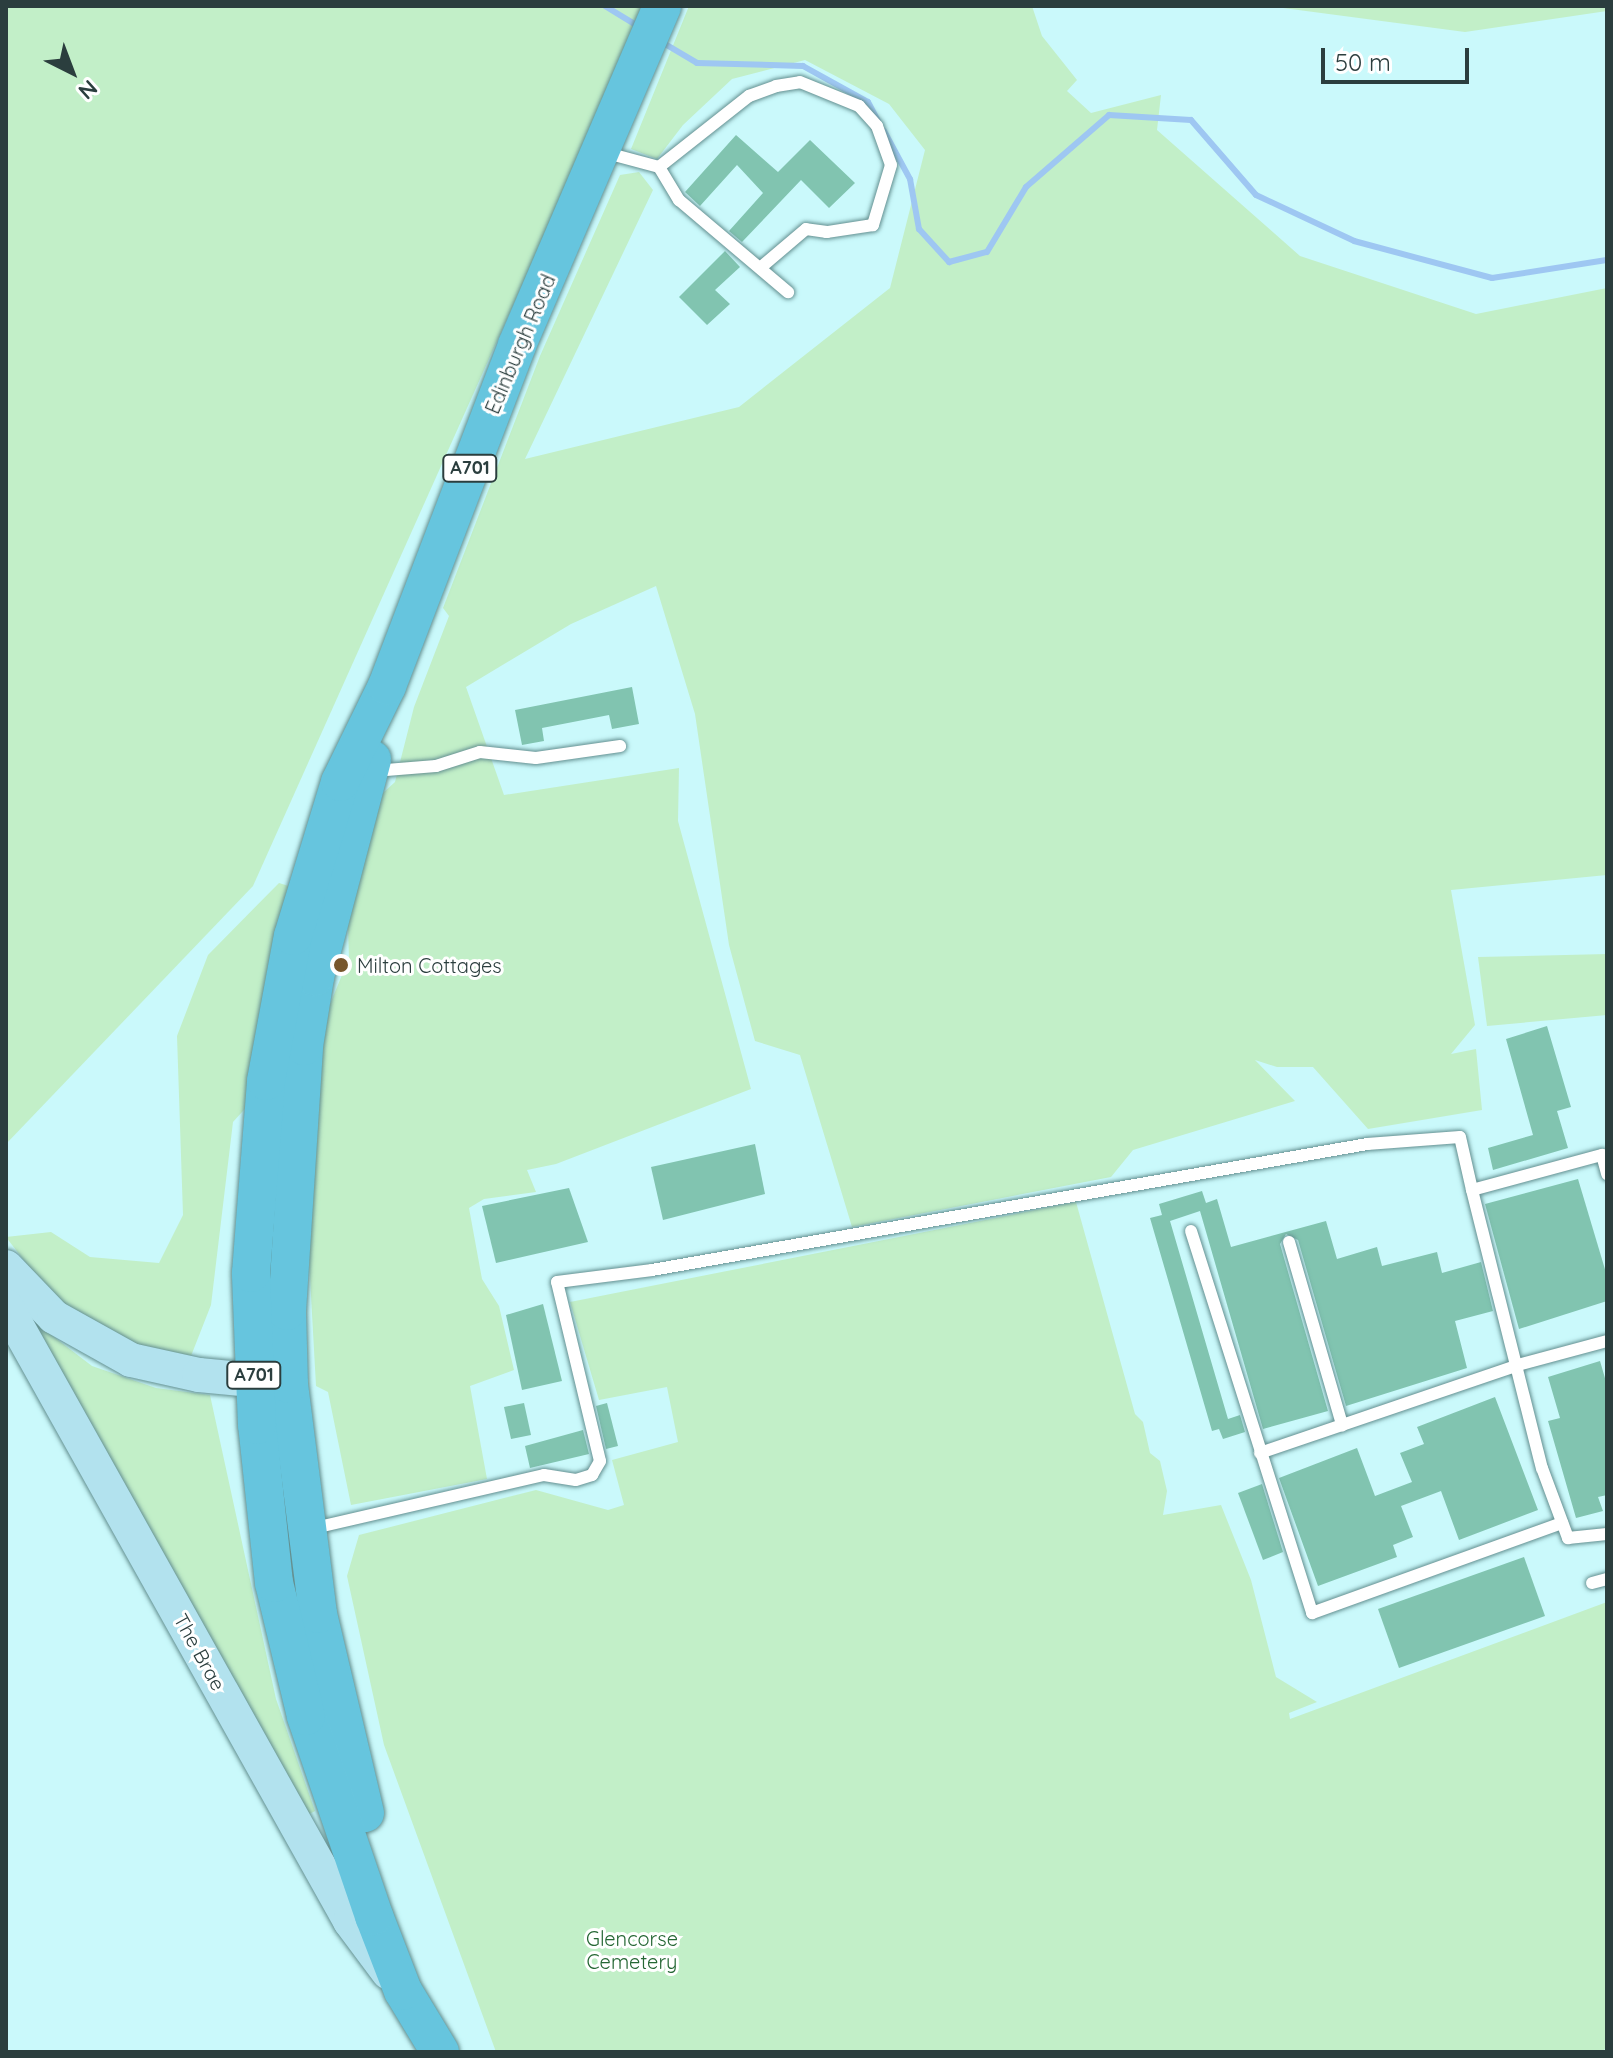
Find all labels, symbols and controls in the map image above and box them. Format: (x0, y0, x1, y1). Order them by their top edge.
north arrow (32, 32, 112, 112)
scale bar (1325, 32, 1473, 82)
text: 50 m (1335, 47, 1391, 77)
text: N (73, 74, 103, 106)
street label: Edinburgh Road (480, 271, 560, 417)
road number: A701 (442, 454, 498, 482)
place label: Milton Cottages (357, 953, 502, 977)
marker: Milton Cottages (332, 956, 350, 974)
road number: A701 (226, 1361, 282, 1389)
street label: The Brae (169, 1609, 231, 1695)
park label: Glencorse Cemetery (586, 1926, 678, 1973)

